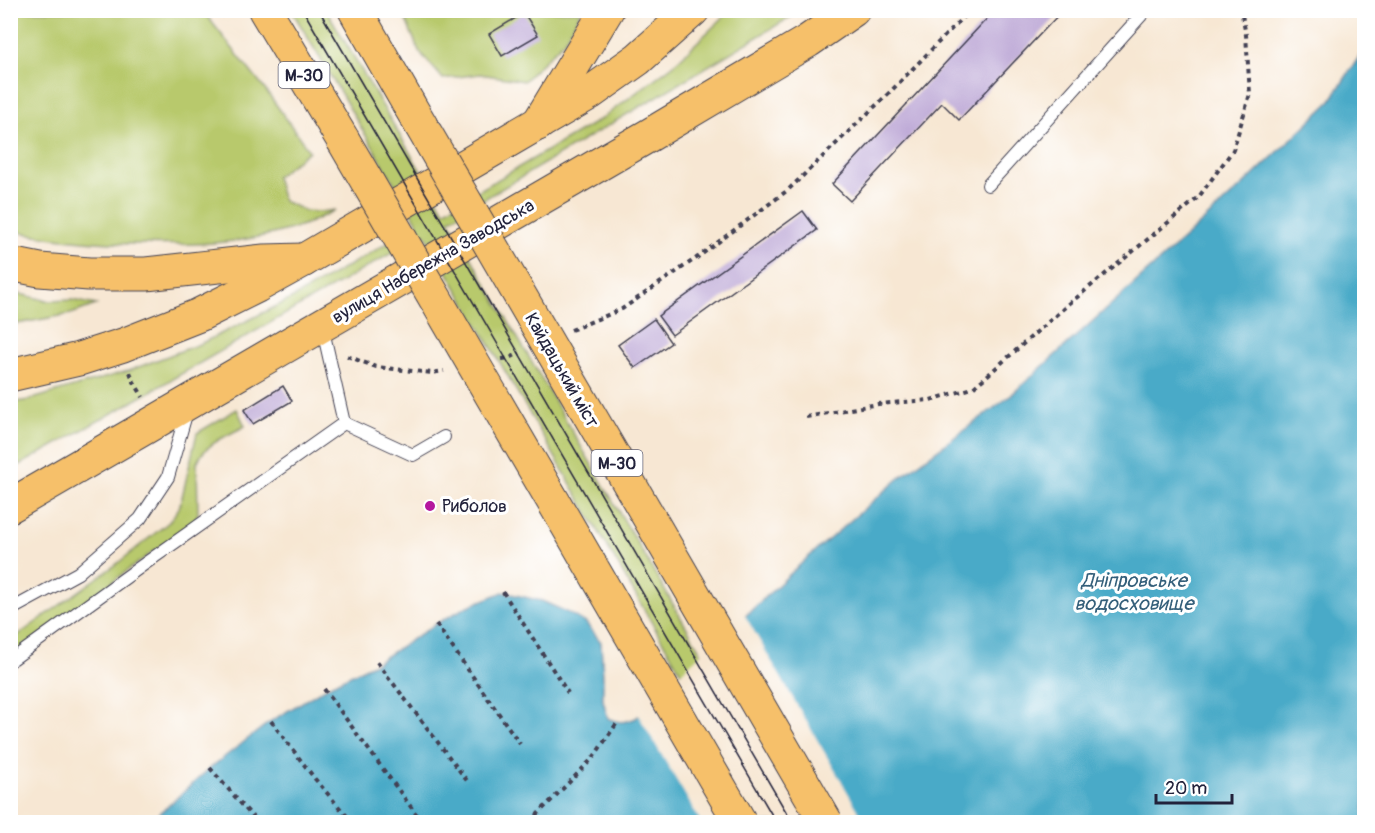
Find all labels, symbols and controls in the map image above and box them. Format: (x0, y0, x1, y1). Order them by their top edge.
road number: М-30 (278, 62, 330, 88)
street label: вулиця Набережна Заводська (328, 194, 539, 329)
street label: Кайдацький міст (519, 309, 604, 432)
road number: М-30 (592, 450, 642, 476)
place label: Риболов (442, 495, 507, 518)
marker: Риболов (423, 499, 437, 513)
water label: Дніпровське водосховище (1075, 568, 1196, 616)
scale bar (1156, 767, 1232, 805)
text: 20 m (1165, 777, 1207, 800)

